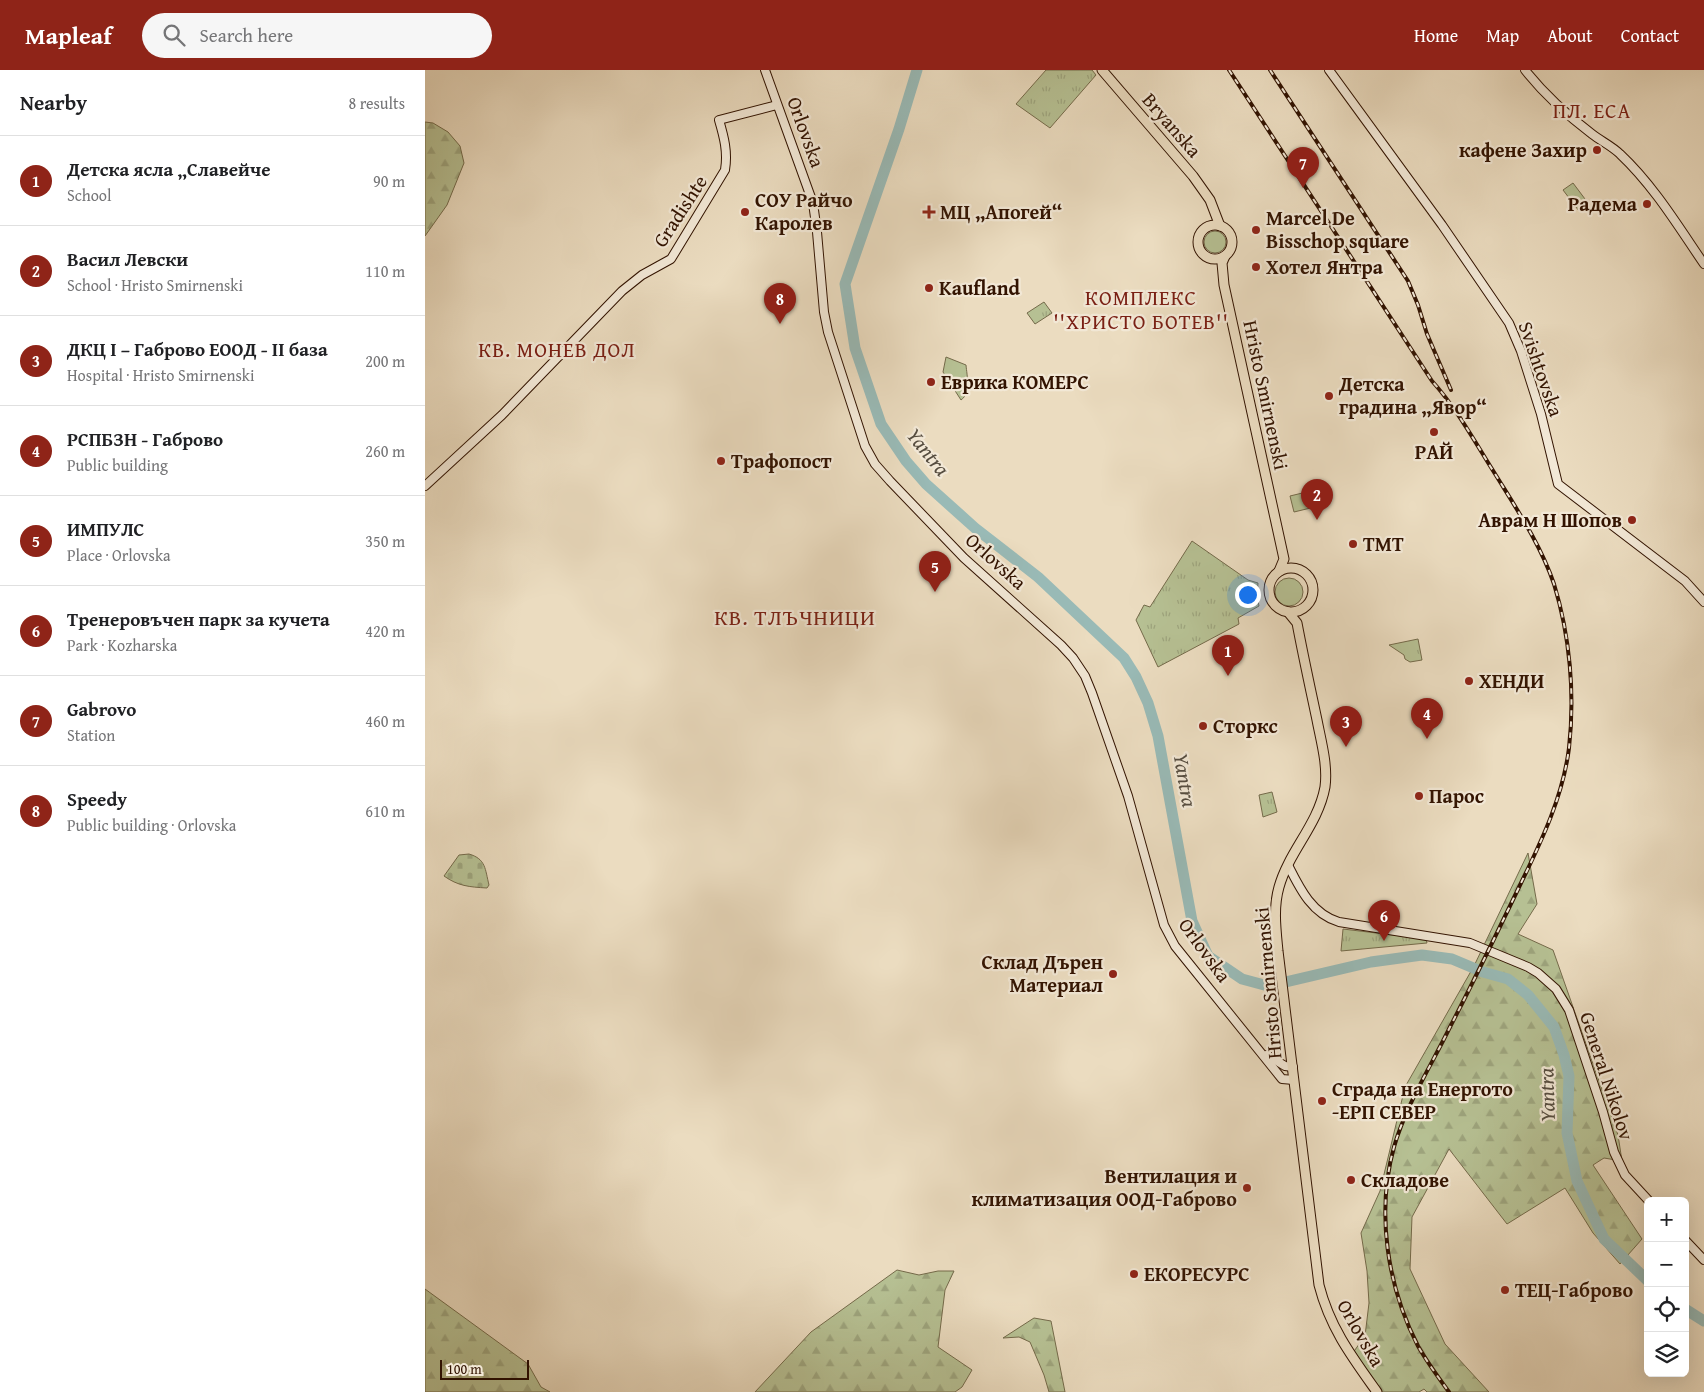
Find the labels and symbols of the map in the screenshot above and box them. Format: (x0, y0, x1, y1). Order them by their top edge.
street label: Bryanska (1136, 86, 1209, 164)
street label: Orlovska (780, 92, 833, 172)
district label: ПЛ. ЕСА (1553, 95, 1631, 126)
place label: кафене Захир (1459, 135, 1587, 164)
marker: кафене Захир (1591, 144, 1603, 156)
pin: 7 (1287, 147, 1319, 188)
street label: Gradishte (645, 169, 714, 253)
place label: СОУ Райчо Каролев (755, 185, 853, 237)
place label: Радема (1568, 189, 1638, 218)
place label: МЦ „Апогей“ (940, 197, 1062, 226)
marker: Радема (1641, 198, 1653, 210)
place label: Marcel De Bisschop square (1266, 203, 1409, 255)
marker: МЦ „Апогей“ (922, 205, 936, 219)
marker: СОУ Райчо Каролев (739, 206, 751, 218)
marker: Marcel De Bisschop square (1250, 224, 1262, 236)
place label: Хотел Янтра (1266, 252, 1384, 281)
marker: Хотел Янтра (1250, 261, 1262, 273)
place label: Kaufland (939, 273, 1021, 302)
marker: Kaufland (923, 282, 935, 294)
district label: КОМПЛЕКС ''ХРИСТО БОТЕВ'' (1053, 282, 1229, 337)
pin: 8 (764, 283, 796, 324)
street label: Hristo Smirnenski (1236, 317, 1297, 473)
street label: Svishtovska (1512, 317, 1571, 421)
district label: КВ. МОНЕВ ДОЛ (478, 334, 636, 365)
place label: Еврика КОМЕРС (941, 367, 1089, 396)
place label: Детска градина „Явор“ (1338, 369, 1487, 421)
marker: Еврика КОМЕРС (925, 376, 937, 388)
marker: Детска градина „Явор“ (1323, 390, 1335, 402)
water label: Yantra (899, 421, 958, 483)
marker: РАЙ (1428, 426, 1440, 438)
place label: РАЙ (1415, 437, 1453, 466)
place label: Трафопост (731, 446, 832, 475)
marker: Трафопост (715, 455, 727, 467)
pin: 2 (1301, 479, 1333, 520)
place label: Аврам Н Шопов (1478, 505, 1622, 534)
marker: Аврам Н Шопов (1626, 514, 1638, 526)
street label: Orlovska (959, 525, 1034, 596)
place label: TMT (1363, 529, 1404, 558)
marker: TMT (1347, 538, 1359, 550)
pin: 5 (919, 551, 951, 592)
your location (1235, 582, 1261, 608)
district label: КВ. ТЛЪЧНИЦИ (714, 601, 876, 633)
pin: 1 (1212, 635, 1244, 676)
place label: ХЕНДИ (1479, 666, 1544, 695)
marker: ХЕНДИ (1463, 675, 1475, 687)
pin: 4 (1411, 698, 1443, 739)
pin: 3 (1330, 706, 1362, 747)
place label: Сторкс (1213, 711, 1278, 740)
marker: Сторкс (1197, 720, 1209, 732)
water label: Yantra (1166, 750, 1206, 810)
place label: Парос (1429, 781, 1484, 810)
marker: Парос (1413, 790, 1425, 802)
pin: 6 (1368, 900, 1400, 941)
street label: Hristo Smirnenski (1246, 906, 1289, 1060)
street label: Orlovska (1172, 912, 1239, 988)
place label: Склад Дърен Материал (982, 947, 1103, 999)
marker: Склад Дърен Материал (1107, 968, 1119, 980)
street label: General Nikolov (1573, 1008, 1642, 1144)
water label: Yantra (1530, 1067, 1563, 1123)
place label: Сграда на Енергото -ЕРП СЕВЕР (1332, 1074, 1513, 1126)
marker: Сграда на Енергото -ЕРП СЕВЕР (1316, 1095, 1328, 1107)
place label: Вентилация и климатизация ООД-Габрово (972, 1161, 1237, 1213)
place label: Складове (1361, 1165, 1449, 1194)
marker: Складове (1345, 1174, 1357, 1186)
marker: Вентилация и климатизация ООД-Габрово (1241, 1182, 1253, 1194)
place label: ЕКОРЕСУРС (1144, 1259, 1250, 1288)
marker: ЕКОРЕСУРС (1128, 1268, 1140, 1280)
place label: ТЕЦ-Габрово (1515, 1275, 1633, 1304)
marker: ТЕЦ-Габрово (1499, 1284, 1511, 1296)
street label: Orlovska (1331, 1294, 1393, 1372)
scale bar (440, 1357, 529, 1380)

